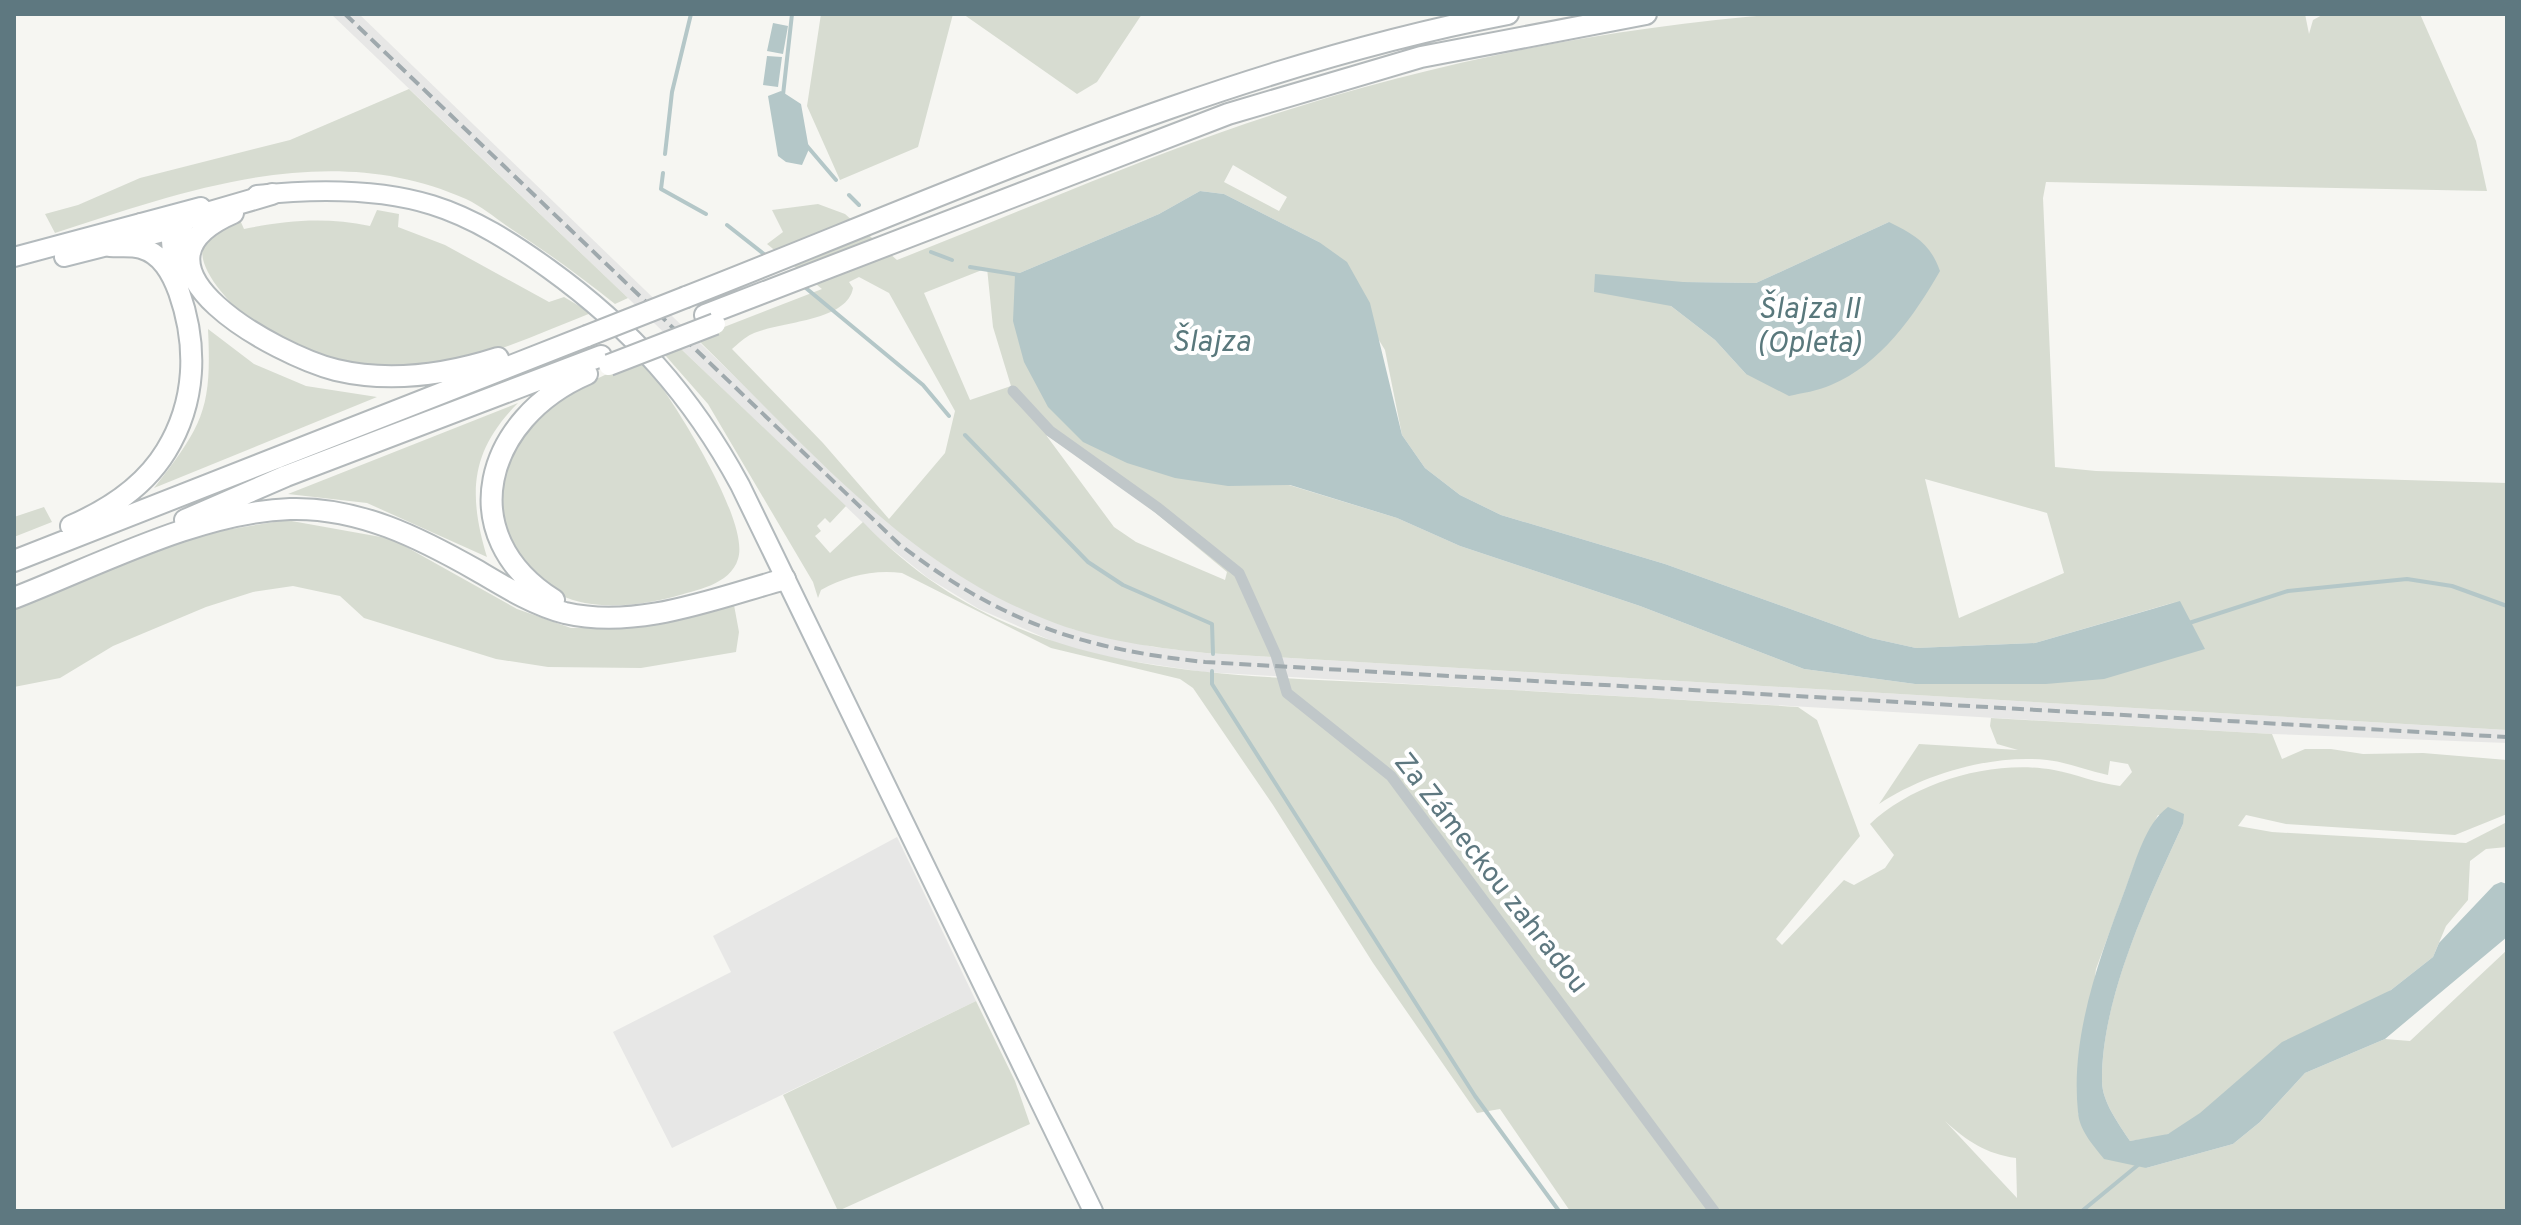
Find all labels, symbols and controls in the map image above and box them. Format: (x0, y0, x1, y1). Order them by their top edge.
water label: Šlajza II (Opleta) (1757, 289, 1862, 363)
water label: Šlajza (1172, 322, 1251, 362)
street label: Za Zámeckou zahradou (1385, 746, 1595, 1002)

